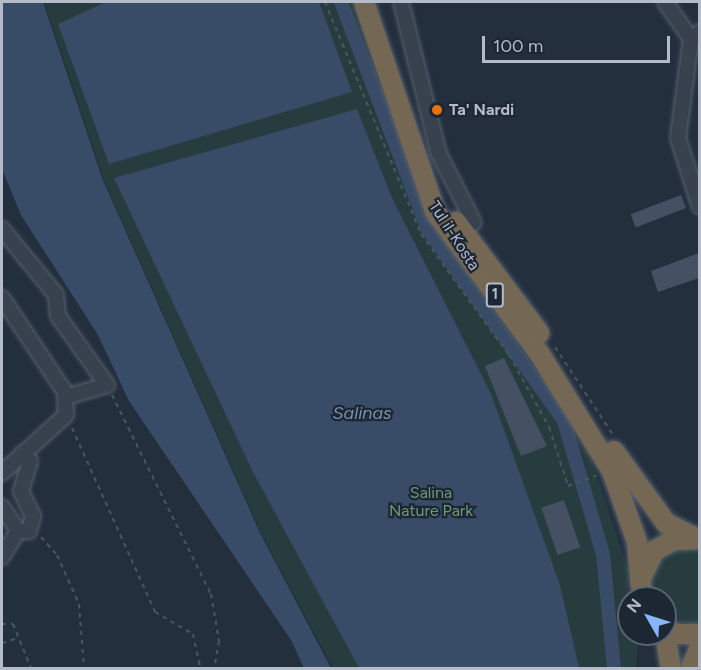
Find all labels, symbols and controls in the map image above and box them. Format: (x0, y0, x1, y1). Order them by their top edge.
scale bar (485, 24, 672, 62)
text: 100 m (493, 35, 543, 57)
place label: Ta' Nardi (449, 100, 514, 120)
marker: Ta' Nardi (430, 103, 444, 117)
street label: Tul il-Kosta (424, 198, 484, 274)
road number: 1 (484, 283, 506, 307)
water label: Salinas (333, 402, 391, 424)
park label: Salina Nature Park (389, 483, 473, 521)
north arrow (617, 586, 677, 646)
text: N (623, 595, 645, 616)

